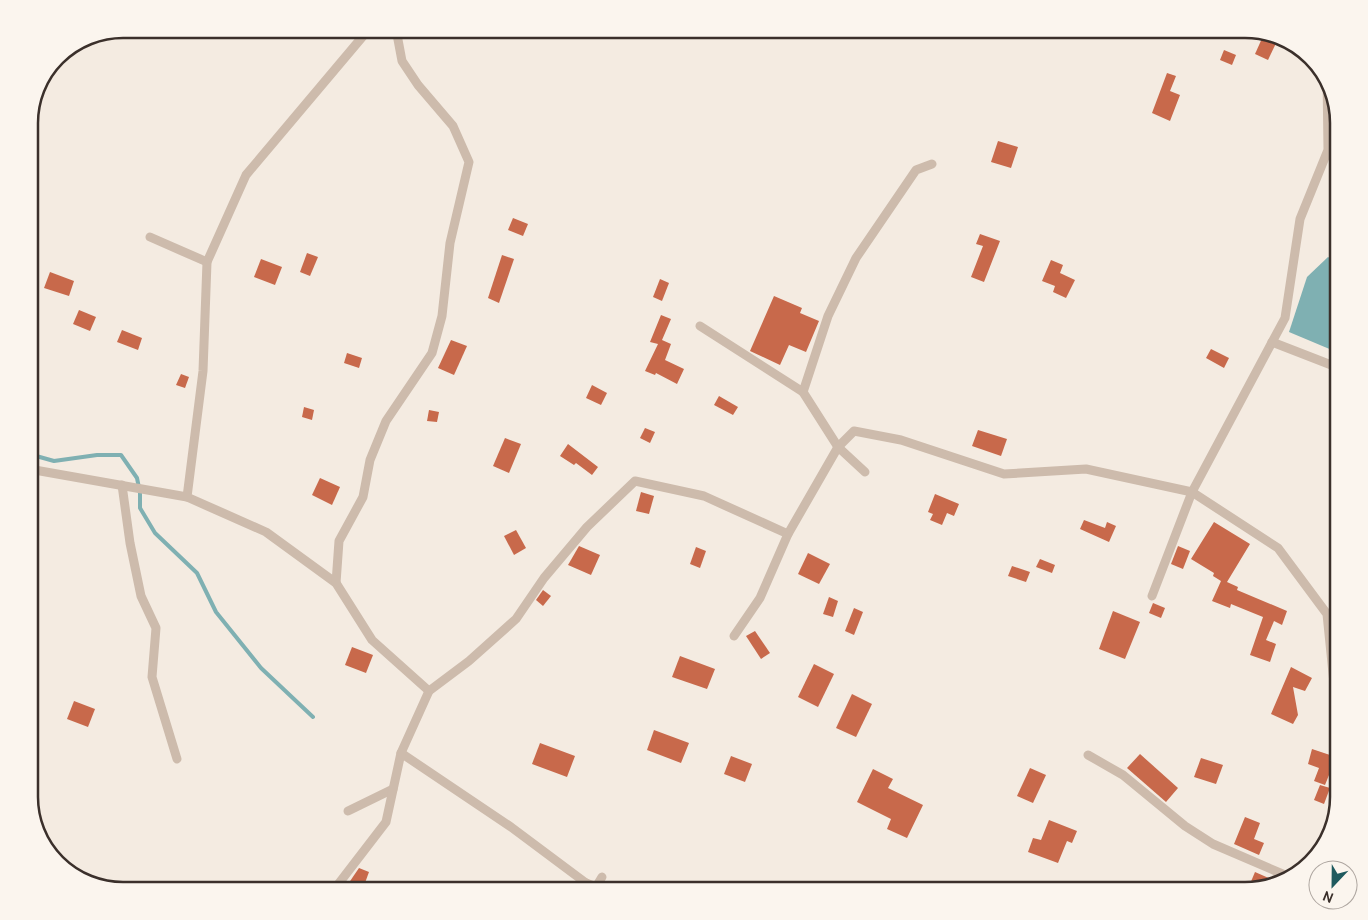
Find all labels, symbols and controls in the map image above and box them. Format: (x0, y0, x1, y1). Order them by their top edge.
north arrow (1308, 860, 1358, 910)
text: N (1320, 887, 1336, 907)

